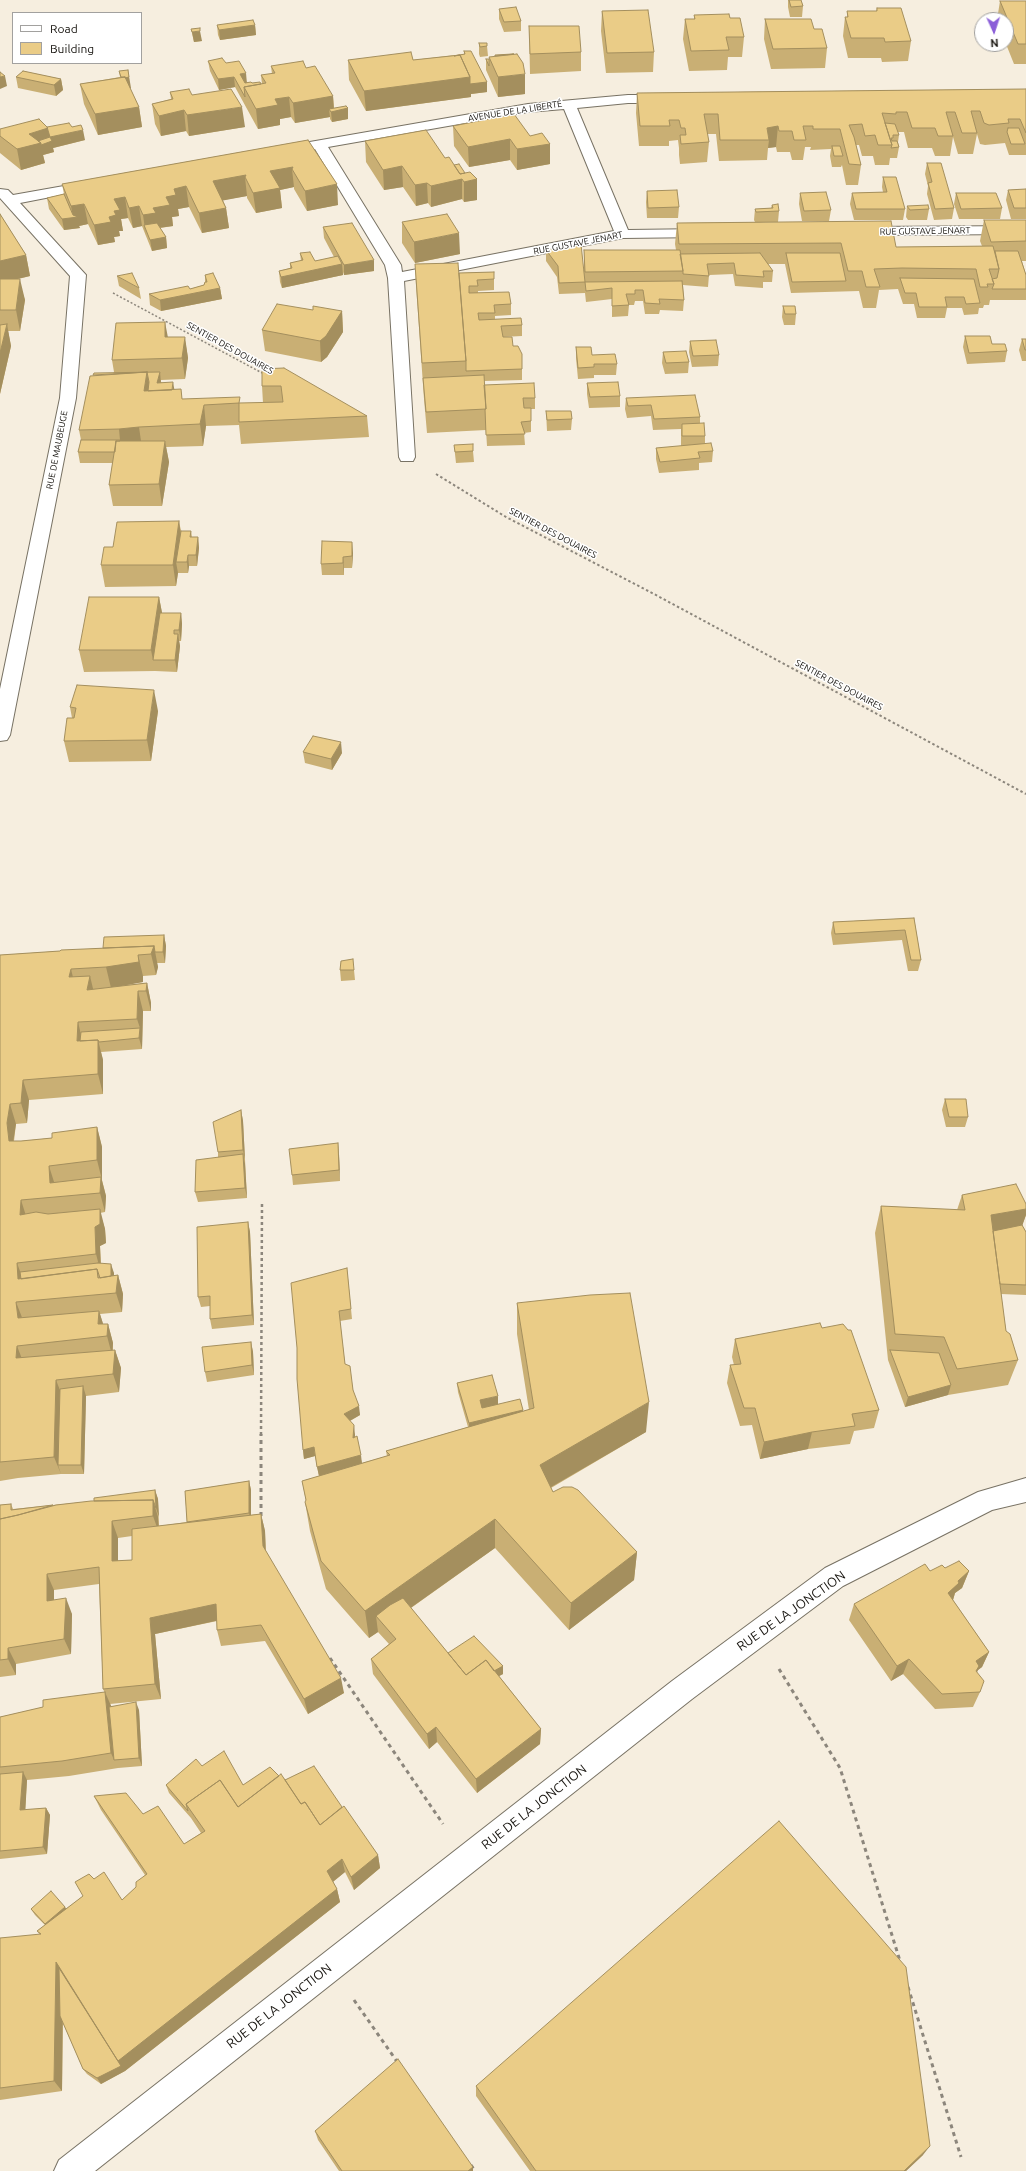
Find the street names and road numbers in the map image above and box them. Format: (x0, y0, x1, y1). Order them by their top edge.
street label: AVENUE DE LA LIBERTÉ (467, 98, 563, 124)
street label: RUE GUSTAVE JENART (880, 225, 970, 237)
street label: RUE GUSTAVE JENART (532, 229, 624, 257)
street label: SENTIER DES DOUAIRES (185, 320, 275, 376)
street label: RUE DE MAUBEUGE (44, 410, 70, 490)
street label: SENTIER DES DOUAIRES (507, 505, 599, 561)
street label: SENTIER DES DOUAIRES (793, 657, 885, 713)
street label: RUE DE LA JONCTION (734, 1568, 848, 1654)
street label: RUE DE LA JONCTION (478, 1761, 590, 1853)
street label: RUE DE LA JONCTION (223, 1960, 335, 2052)

